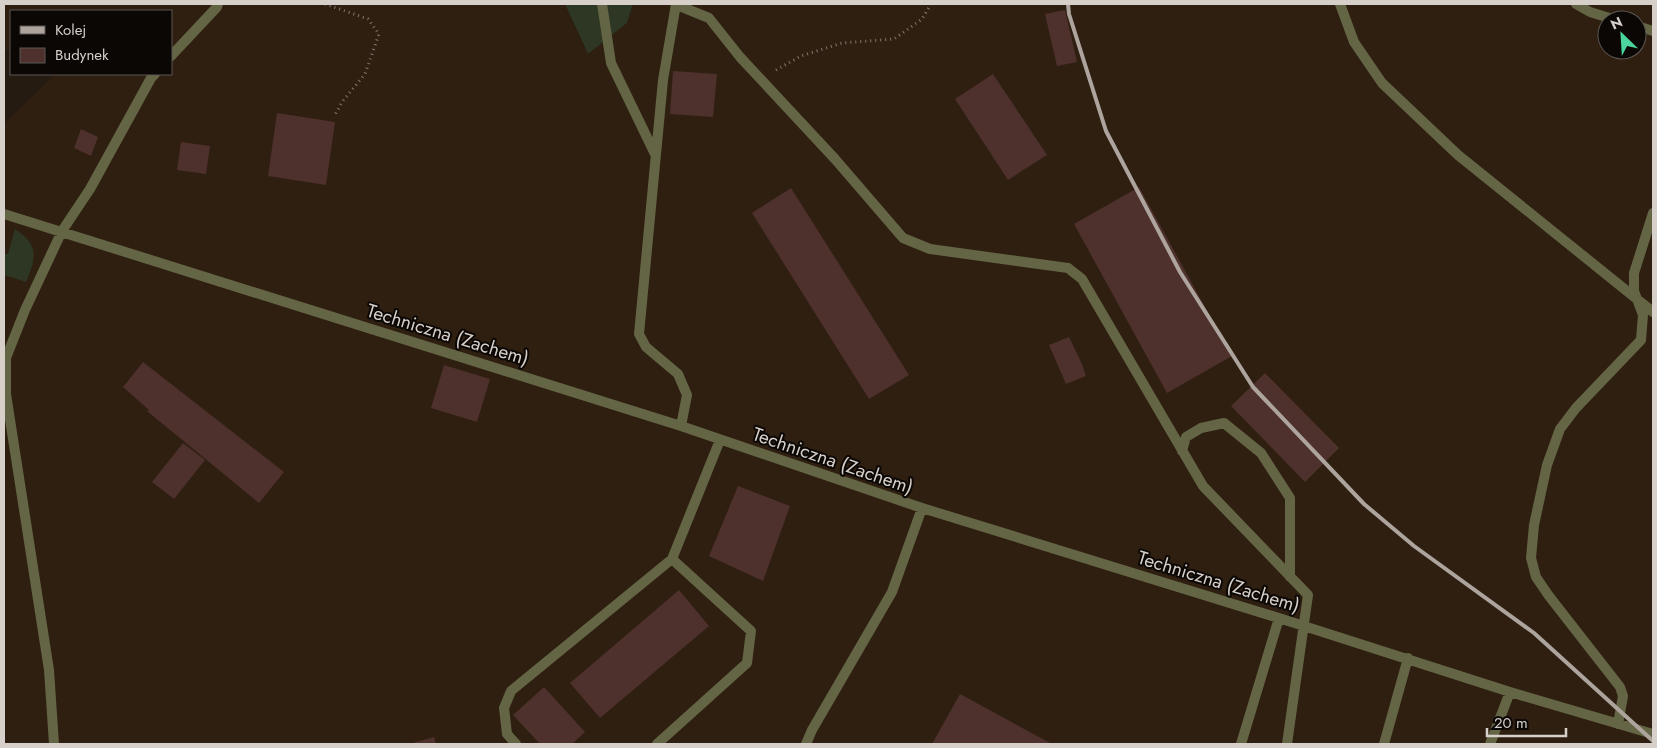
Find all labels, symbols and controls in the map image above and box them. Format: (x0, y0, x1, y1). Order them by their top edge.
legend (10, 10, 172, 75)
north arrow (1597, 10, 1647, 60)
text: N (1607, 12, 1626, 35)
text: Kolej (55, 19, 86, 41)
text: Budynek (55, 44, 109, 66)
street label: Techniczna (Zachem) (363, 297, 532, 372)
street label: Techniczna (Zachem) (749, 420, 917, 501)
street label: Techniczna (Zachem) (1134, 544, 1303, 619)
scale bar (1487, 706, 1566, 738)
text: 20 m (1494, 712, 1528, 734)

